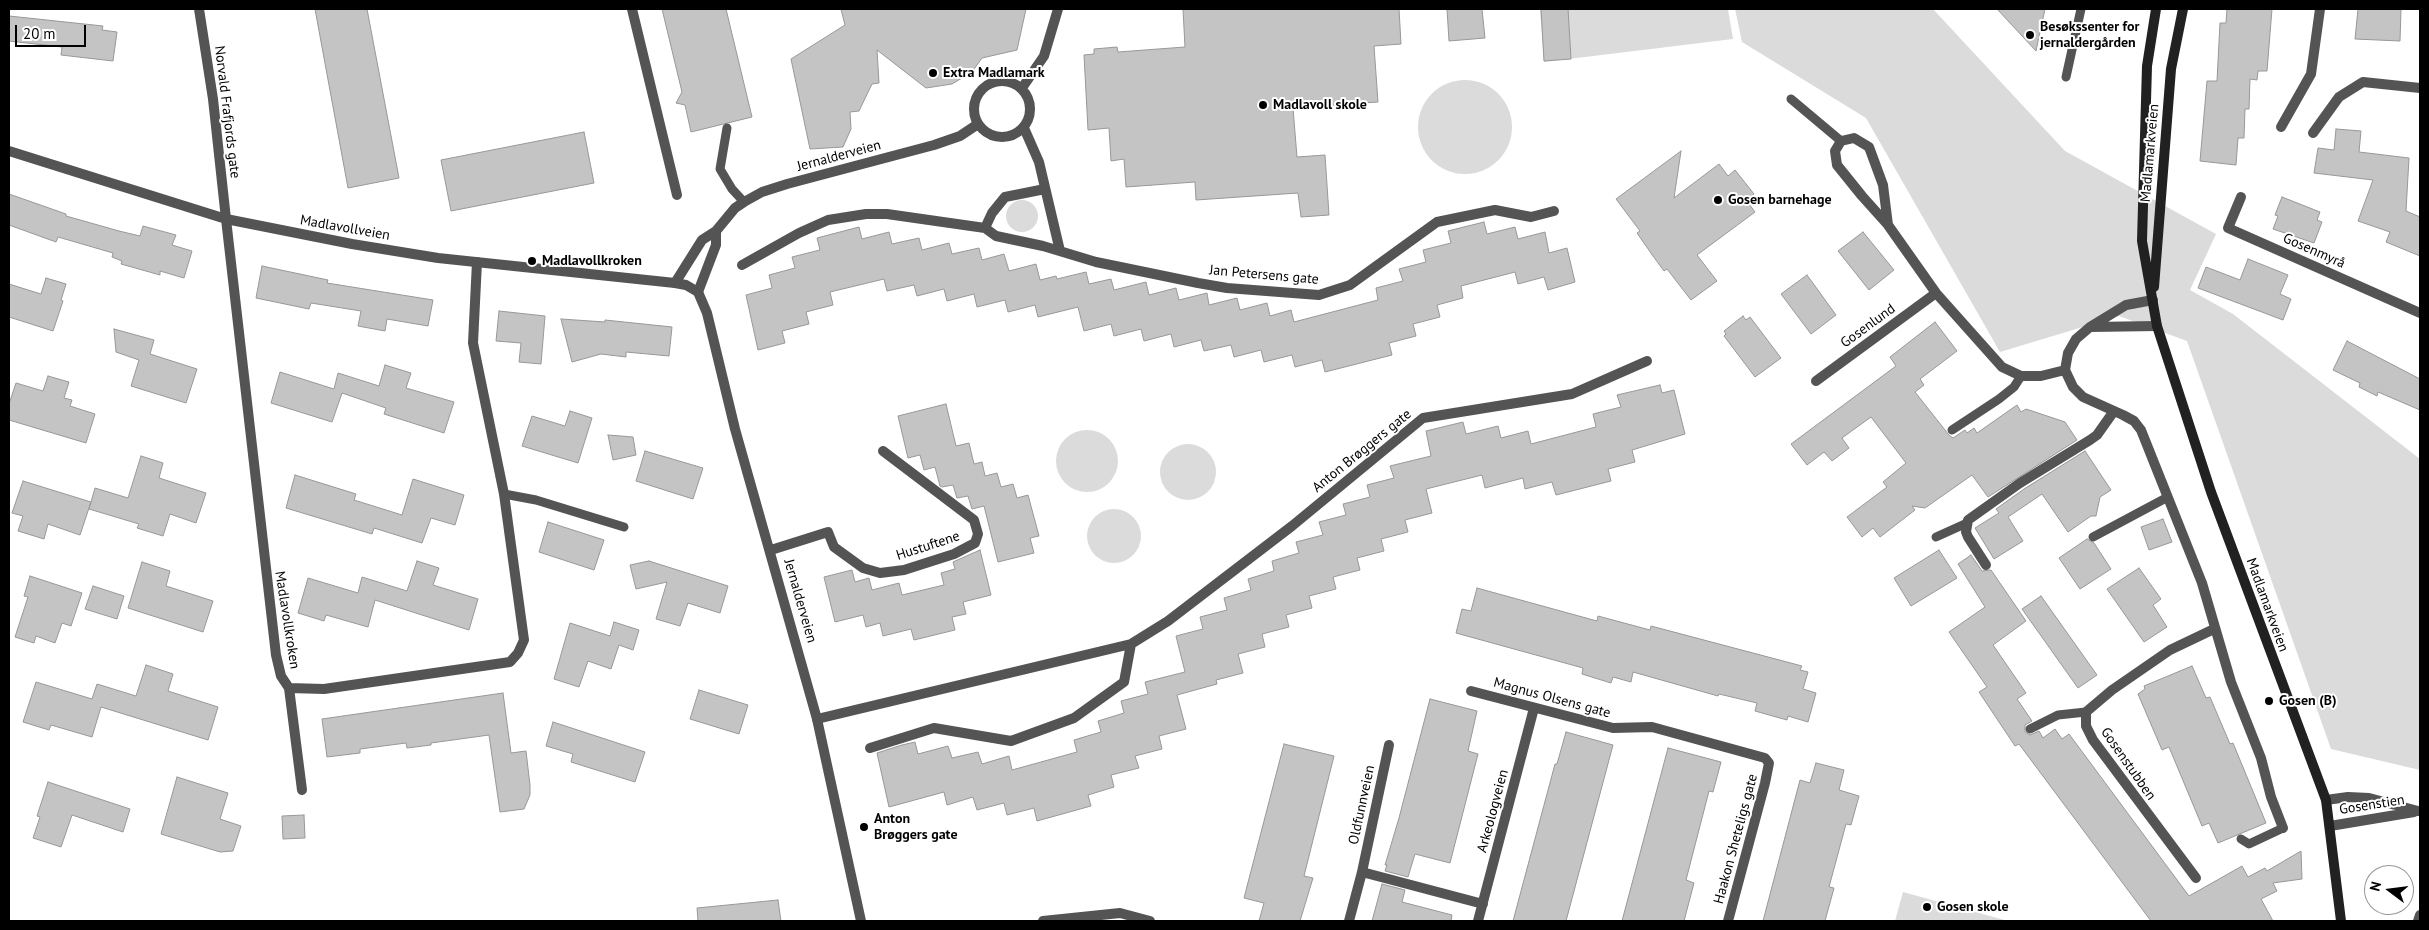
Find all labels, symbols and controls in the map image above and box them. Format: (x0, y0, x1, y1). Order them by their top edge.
scale bar (18, 15, 89, 47)
place label: Besøkssenter for jernaldergården (2040, 19, 2139, 52)
text: 20 m (23, 24, 56, 43)
marker: Besøkssenter for jernaldergården (2024, 29, 2036, 41)
street label: Norvald Frafjords gate (211, 45, 243, 179)
place label: Extra Madlamark (943, 65, 1045, 81)
marker: Extra Madlamark (927, 67, 939, 79)
place label: Madlavoll skole (1273, 97, 1367, 113)
marker: Madlavoll skole (1257, 99, 1269, 111)
street label: Madlamarkveien (2137, 103, 2163, 203)
street label: Jernalderveien (795, 137, 883, 175)
place label: Gosen barnehage (1728, 192, 1832, 208)
marker: Gosen barnehage (1712, 194, 1724, 206)
street label: Madlavollveien (299, 212, 391, 244)
street label: Gosenmyrå (2280, 230, 2348, 272)
place label: Madlavollkroken (542, 253, 642, 269)
marker: Madlavollkroken (526, 255, 538, 267)
street label: Jan Petersens gate (1209, 262, 1319, 288)
street label: Gosenlund (1837, 301, 1899, 351)
street label: Anton Brøggers gate (1309, 406, 1415, 496)
street label: Hustuftene (894, 528, 962, 564)
street label: Madlamarkveien (2242, 556, 2292, 654)
street label: Jernalderveien (780, 557, 820, 645)
street label: Madlavollkroken (271, 570, 303, 670)
street label: Magnus Olsens gate (1492, 674, 1612, 722)
place label: Gosen (B) (2279, 693, 2337, 709)
marker: Gosen (B) (2263, 695, 2275, 707)
street label: Gosenstubben (2097, 724, 2159, 804)
street label: Oldfunnveien (1345, 764, 1379, 846)
street label: Arkeologveien (1474, 768, 1512, 854)
street label: Haakon Sheteligs gate (1711, 772, 1761, 906)
street label: Gosenstien (2338, 792, 2406, 818)
place label: Anton Brøggers gate (874, 811, 958, 844)
marker: Anton Brøggers gate (858, 821, 870, 833)
north arrow (2364, 865, 2414, 915)
text: N (2366, 880, 2385, 893)
place label: Gosen skole (1937, 899, 2009, 915)
marker: Gosen skole (1921, 901, 1933, 913)

